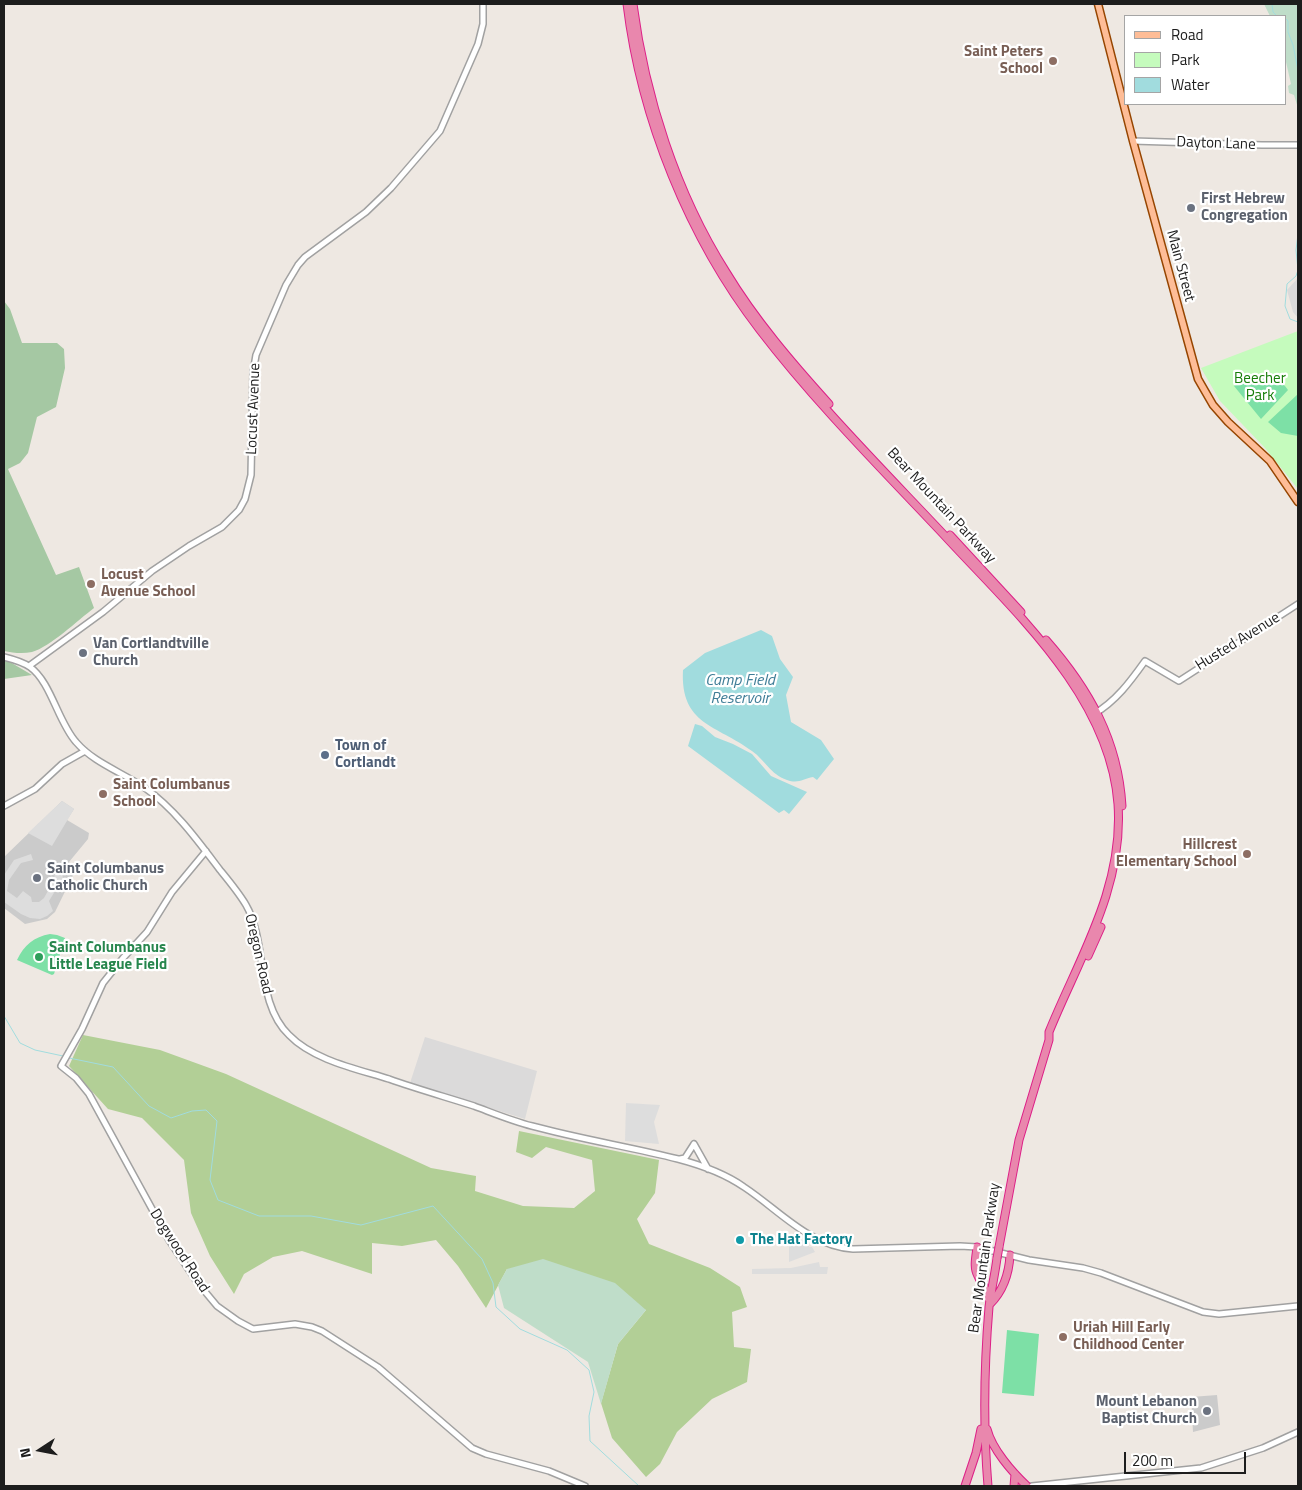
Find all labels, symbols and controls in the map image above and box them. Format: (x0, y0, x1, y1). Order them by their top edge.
legend (1124, 15, 1287, 105)
text: Road (1171, 23, 1203, 46)
place label: Saint Peters School (964, 43, 1043, 78)
text: Park (1171, 48, 1200, 71)
marker: Saint Peters School (1047, 55, 1059, 67)
text: Water (1171, 73, 1210, 96)
street label: Dayton Lane (1176, 134, 1256, 154)
place label: First Hebrew Congregation (1201, 190, 1288, 225)
marker: First Hebrew Congregation (1185, 202, 1197, 214)
street label: Main Street (1162, 228, 1198, 304)
street label: Locust Avenue (243, 363, 265, 455)
park label: Beecher Park (1234, 370, 1286, 405)
street label: Bear Mountain Parkway (883, 444, 999, 568)
place label: Locust Avenue School (101, 566, 196, 601)
marker: Locust Avenue School (85, 578, 97, 590)
street label: Husted Avenue (1192, 609, 1284, 675)
place label: Van Cortlandtville Church (93, 635, 209, 670)
marker: Van Cortlandtville Church (77, 647, 89, 659)
water label: Camp Field Reservoir (705, 671, 775, 709)
place label: Town of Cortlandt (335, 737, 396, 772)
marker: Town of Cortlandt (319, 749, 331, 761)
place label: Saint Columbanus School (113, 776, 230, 811)
marker: Saint Columbanus School (97, 788, 109, 800)
place label: Hillcrest Elementary School (1116, 836, 1237, 871)
marker: Hillcrest Elementary School (1241, 848, 1253, 860)
place label: Saint Columbanus Catholic Church (47, 860, 164, 895)
marker: Saint Columbanus Catholic Church (31, 872, 43, 884)
street label: Oregon Road (240, 912, 276, 996)
place label: Saint Columbanus Little League Field (49, 939, 167, 974)
marker: Saint Columbanus Little League Field (33, 951, 45, 963)
street label: Bear Mountain Parkway (966, 1182, 1004, 1334)
street label: Dogwood Road (145, 1206, 213, 1296)
place label: The Hat Factory (750, 1231, 852, 1249)
marker: The Hat Factory (734, 1234, 746, 1246)
place label: Uriah Hill Early Childhood Center (1073, 1319, 1184, 1354)
marker: Uriah Hill Early Childhood Center (1057, 1331, 1069, 1343)
place label: Mount Lebanon Baptist Church (1096, 1393, 1197, 1428)
marker: Mount Lebanon Baptist Church (1201, 1405, 1213, 1417)
north arrow (15, 1425, 65, 1475)
scale bar (1127, 1442, 1250, 1474)
text: N (14, 1446, 36, 1460)
text: 200 m (1132, 1449, 1173, 1472)

